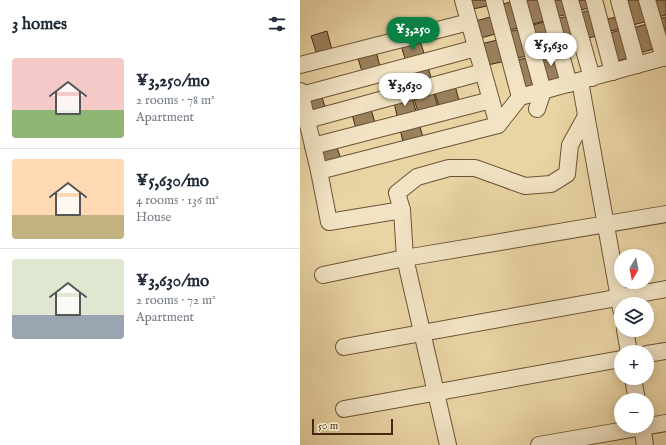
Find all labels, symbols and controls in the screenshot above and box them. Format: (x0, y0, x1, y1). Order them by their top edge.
icon: filters (266, 13, 288, 35)
text: 3 homes (12, 14, 67, 35)
pin: ¥3,250 (380, 17, 446, 51)
text: ¥3,250 (396, 21, 430, 38)
pin: ¥5,630 (518, 33, 584, 67)
text: ¥5,630 (534, 37, 568, 54)
text: ¥3,250/mo (136, 71, 210, 92)
pin: ¥3,630 (372, 73, 438, 107)
icon: home (44, 74, 92, 122)
text: ¥3,630 (388, 77, 422, 94)
text: 2 rooms · 78 m² (136, 92, 215, 109)
text: Apartment (136, 109, 194, 126)
text: ¥5,630/mo (136, 171, 209, 192)
icon: home (44, 175, 92, 223)
text: 4 rooms · 136 m² (136, 192, 219, 209)
text: House (136, 209, 171, 226)
north arrow (614, 249, 654, 289)
map controls (614, 249, 654, 433)
text: ¥3,630/mo (136, 271, 209, 292)
icon: home (44, 275, 92, 323)
text: 2 rooms · 72 m² (136, 292, 216, 309)
button: layers (614, 297, 654, 337)
text: Apartment (136, 309, 194, 326)
button: + (614, 345, 654, 385)
button: − (614, 393, 654, 433)
scale bar (312, 417, 393, 436)
text: 50 m (318, 419, 338, 433)

